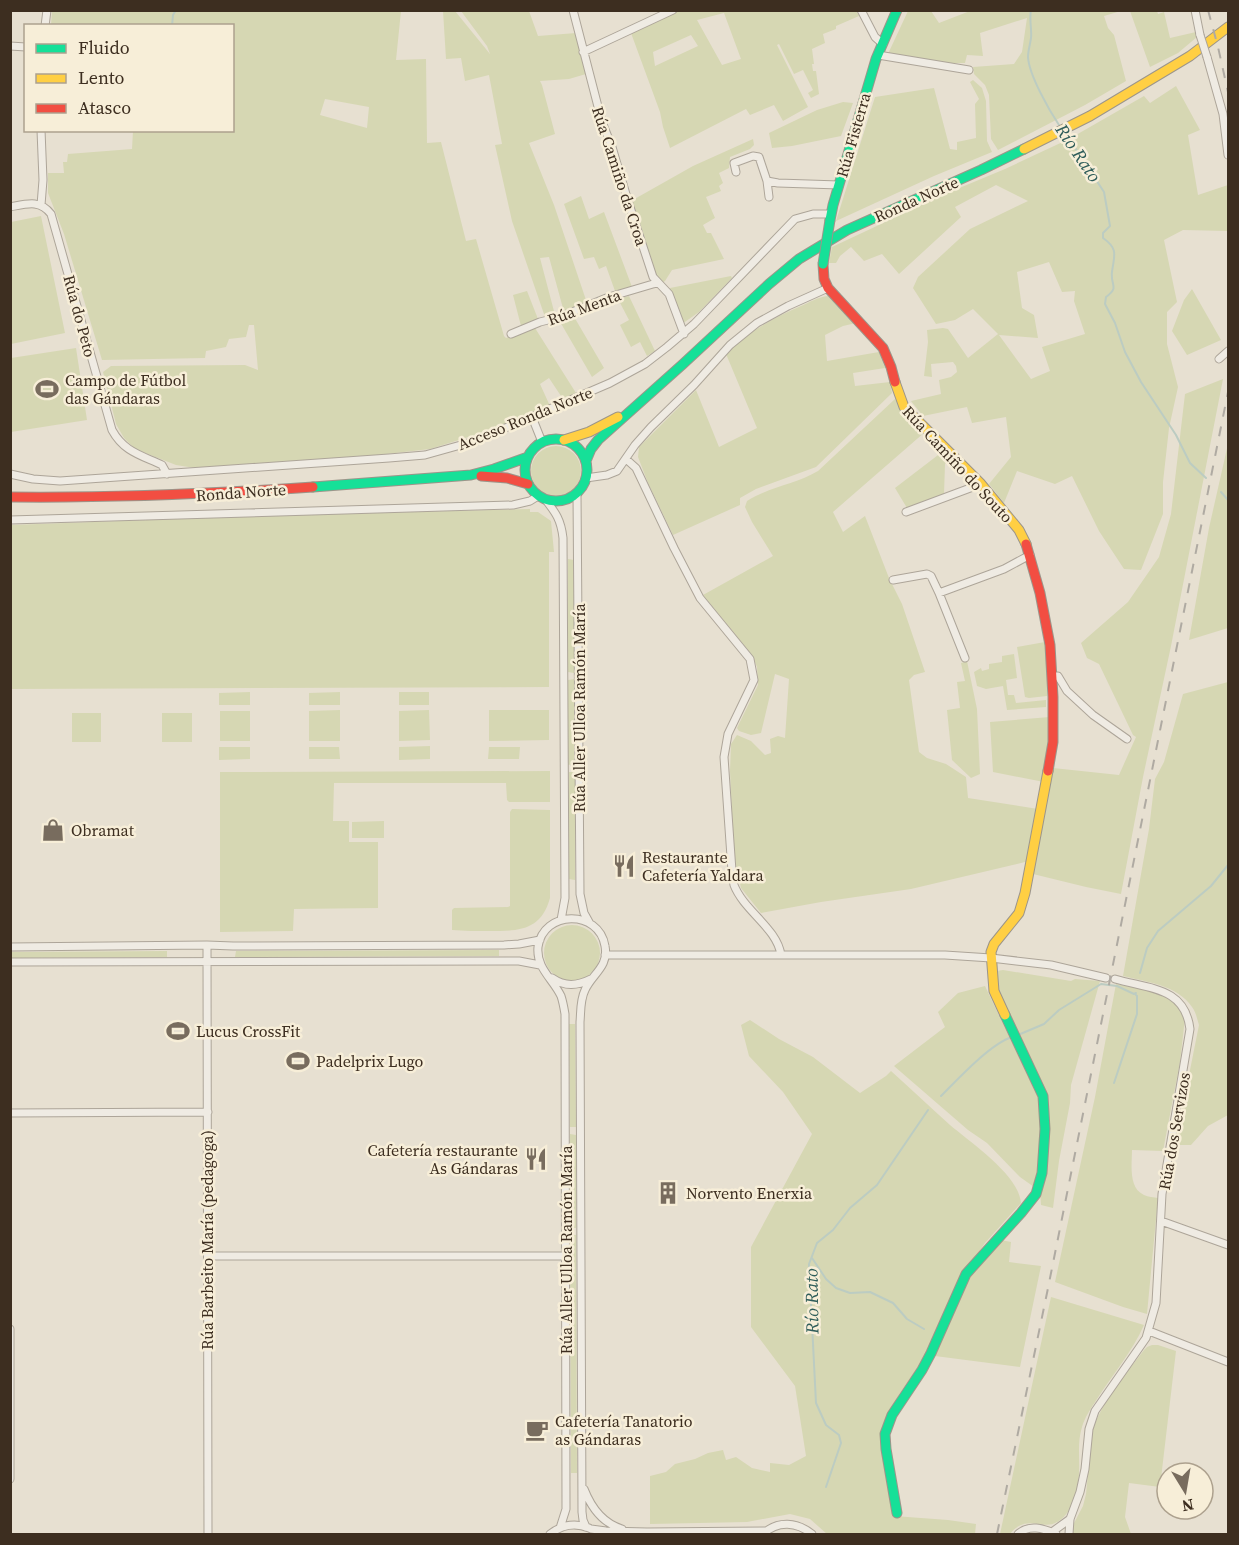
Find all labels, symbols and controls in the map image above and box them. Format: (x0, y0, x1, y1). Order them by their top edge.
legend (24, 24, 234, 132)
text: Fluido (78, 35, 130, 60)
text: Lento (78, 65, 125, 90)
street label: Rúa Fisterra (830, 89, 876, 180)
text: Atasco (78, 95, 131, 120)
street label: Rúa Camiño da Croa (587, 103, 653, 249)
water label: Río Rato (1049, 118, 1107, 187)
street label: Ronda Norte (870, 171, 962, 227)
street label: Rúa do Peto (58, 272, 102, 360)
street label: Rúa Menta (544, 283, 625, 330)
place label: Campo de Fútbol das Gándaras (65, 369, 186, 409)
sports icon: Campo de Fútbol das Gándaras (34, 376, 60, 402)
street label: Acceso Ronda Norte (454, 381, 596, 455)
street label: Rúa Camiño do Souto (898, 401, 1018, 527)
street label: Ronda Norte (195, 478, 287, 506)
street label: Rúa Aller Ulloa Ramón María (568, 603, 590, 813)
shop icon: Obramat (40, 817, 66, 843)
place label: Obramat (71, 819, 135, 841)
place label: Restaurante Cafetería Yaldara (642, 846, 764, 886)
restaurant icon: Restaurante Cafetería Yaldara (611, 853, 637, 879)
sports icon: Lucus CrossFit (165, 1018, 191, 1044)
place label: Lucus CrossFit (196, 1020, 301, 1042)
sports icon: Padelprix Lugo (285, 1048, 311, 1074)
place label: Padelprix Lugo (316, 1050, 424, 1072)
street label: Rúa dos Servizos (1153, 1070, 1195, 1192)
street label: Rúa Barbeito María (pedagoga) (196, 1130, 218, 1350)
place label: Cafetería restaurante As Gándaras (367, 1139, 518, 1179)
street label: Rúa Aller Ulloa Ramón María (555, 1145, 577, 1355)
restaurant icon: Cafetería restaurante As Gándaras (523, 1146, 549, 1172)
building icon: Norvento Enerxia (655, 1180, 681, 1206)
place label: Norvento Enerxia (686, 1182, 813, 1204)
water label: Río Rato (798, 1268, 825, 1335)
place label: Cafetería Tanatorio as Gándaras (555, 1410, 693, 1450)
cafe icon: Cafetería Tanatorio as Gándaras (524, 1417, 550, 1443)
north arrow (1155, 1461, 1215, 1521)
text: N (1180, 1494, 1196, 1518)

